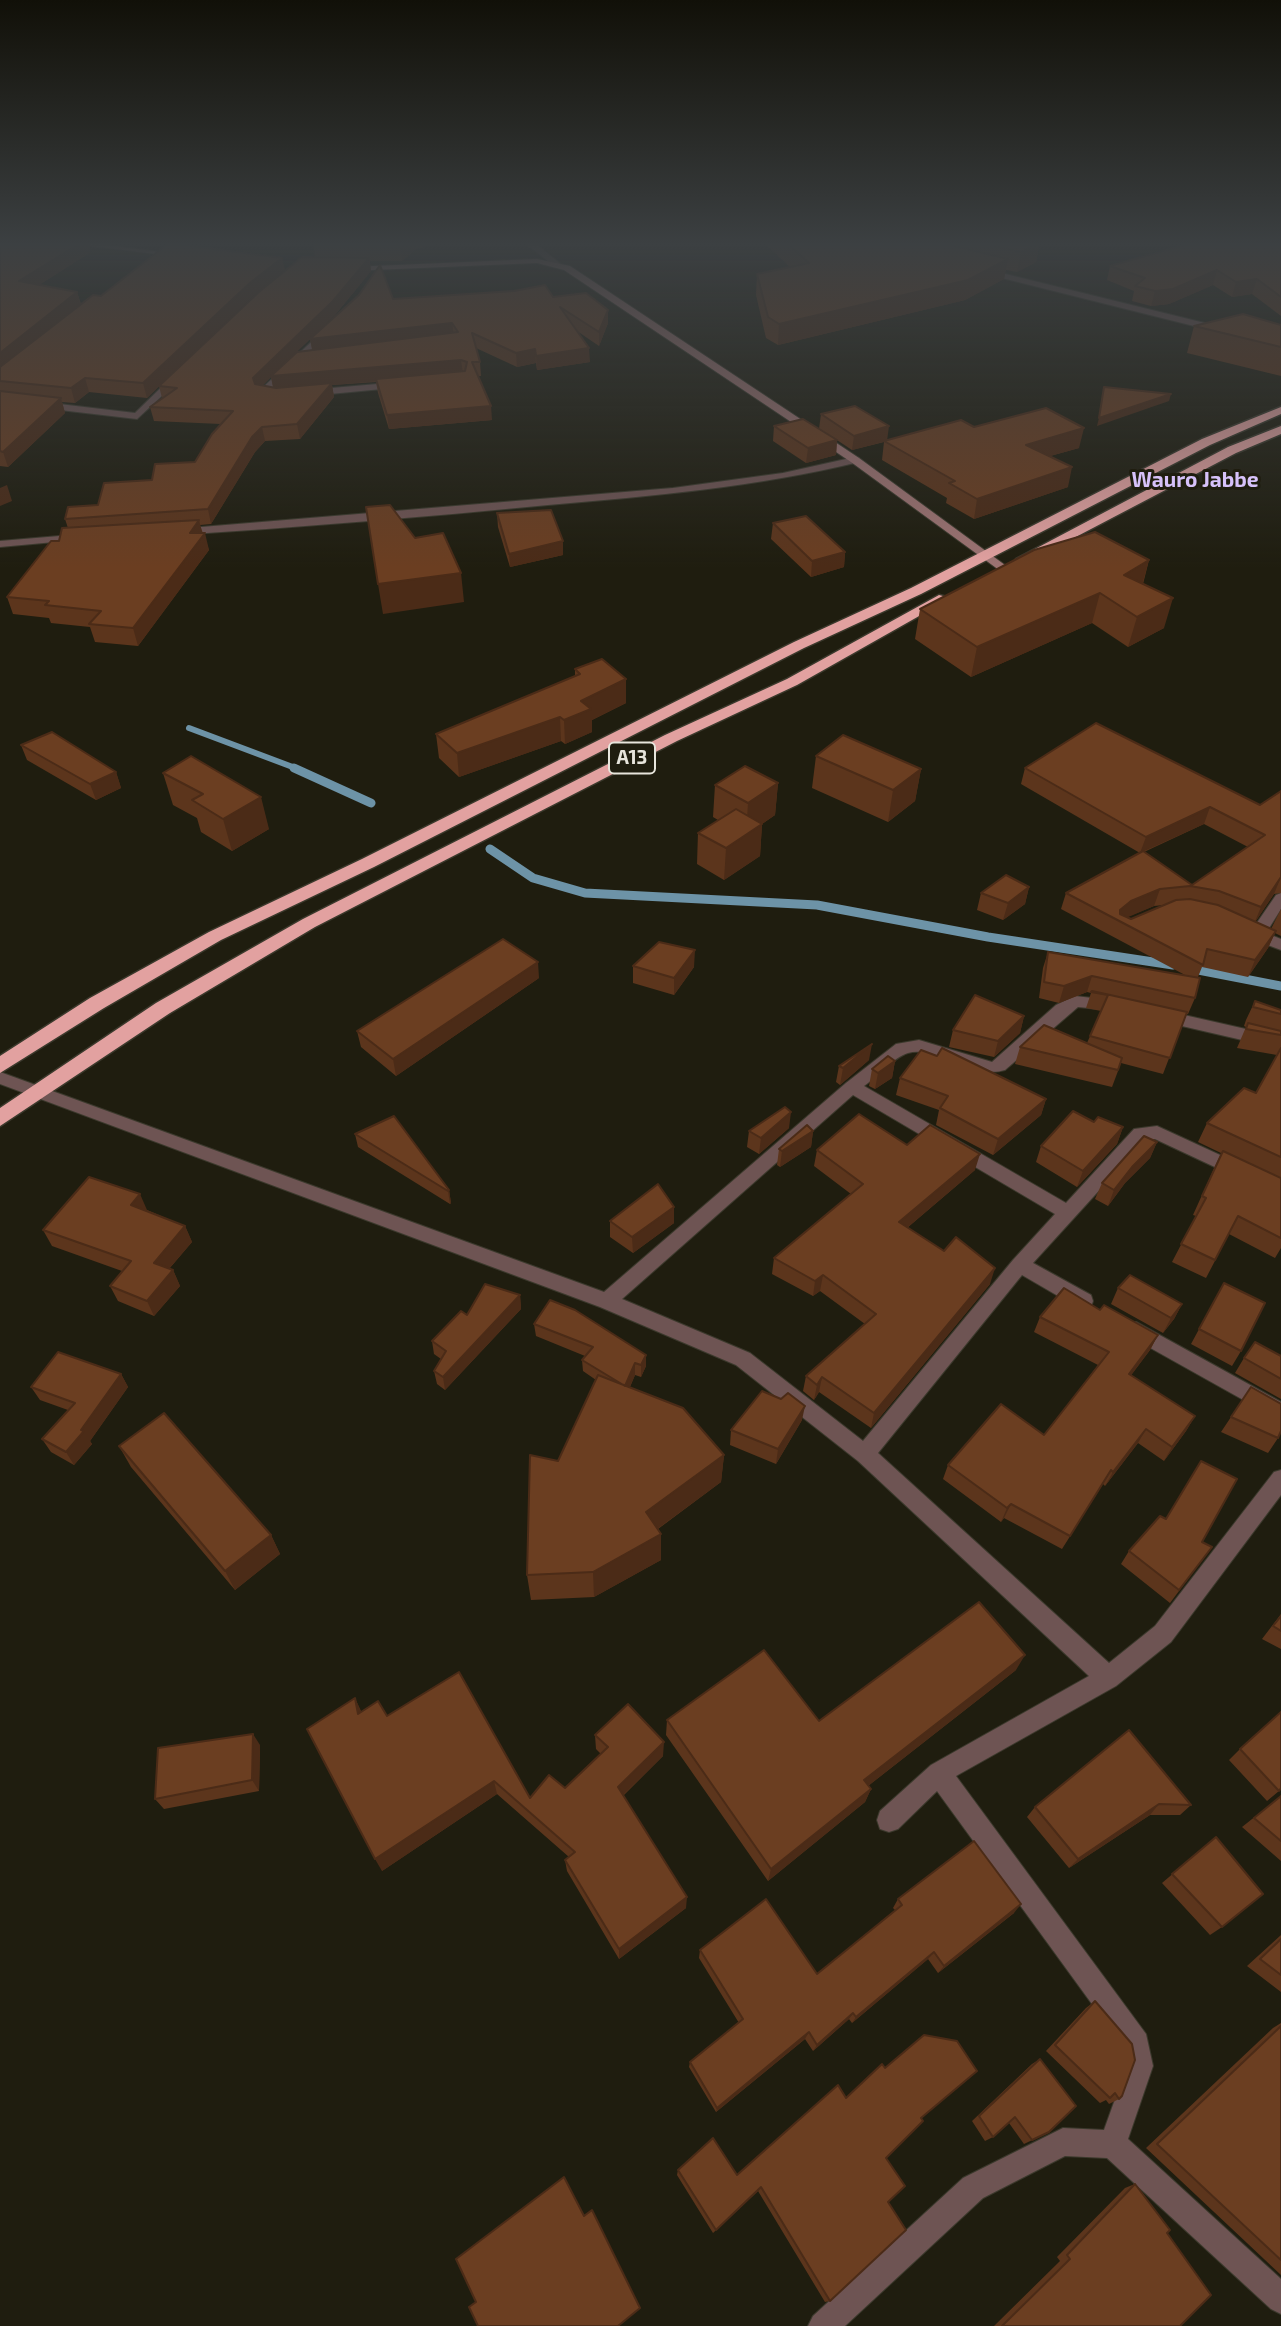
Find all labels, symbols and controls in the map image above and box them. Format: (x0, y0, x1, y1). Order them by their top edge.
district label: Wauro Jabbe (1132, 467, 1258, 493)
road number: A13 (609, 743, 655, 774)

